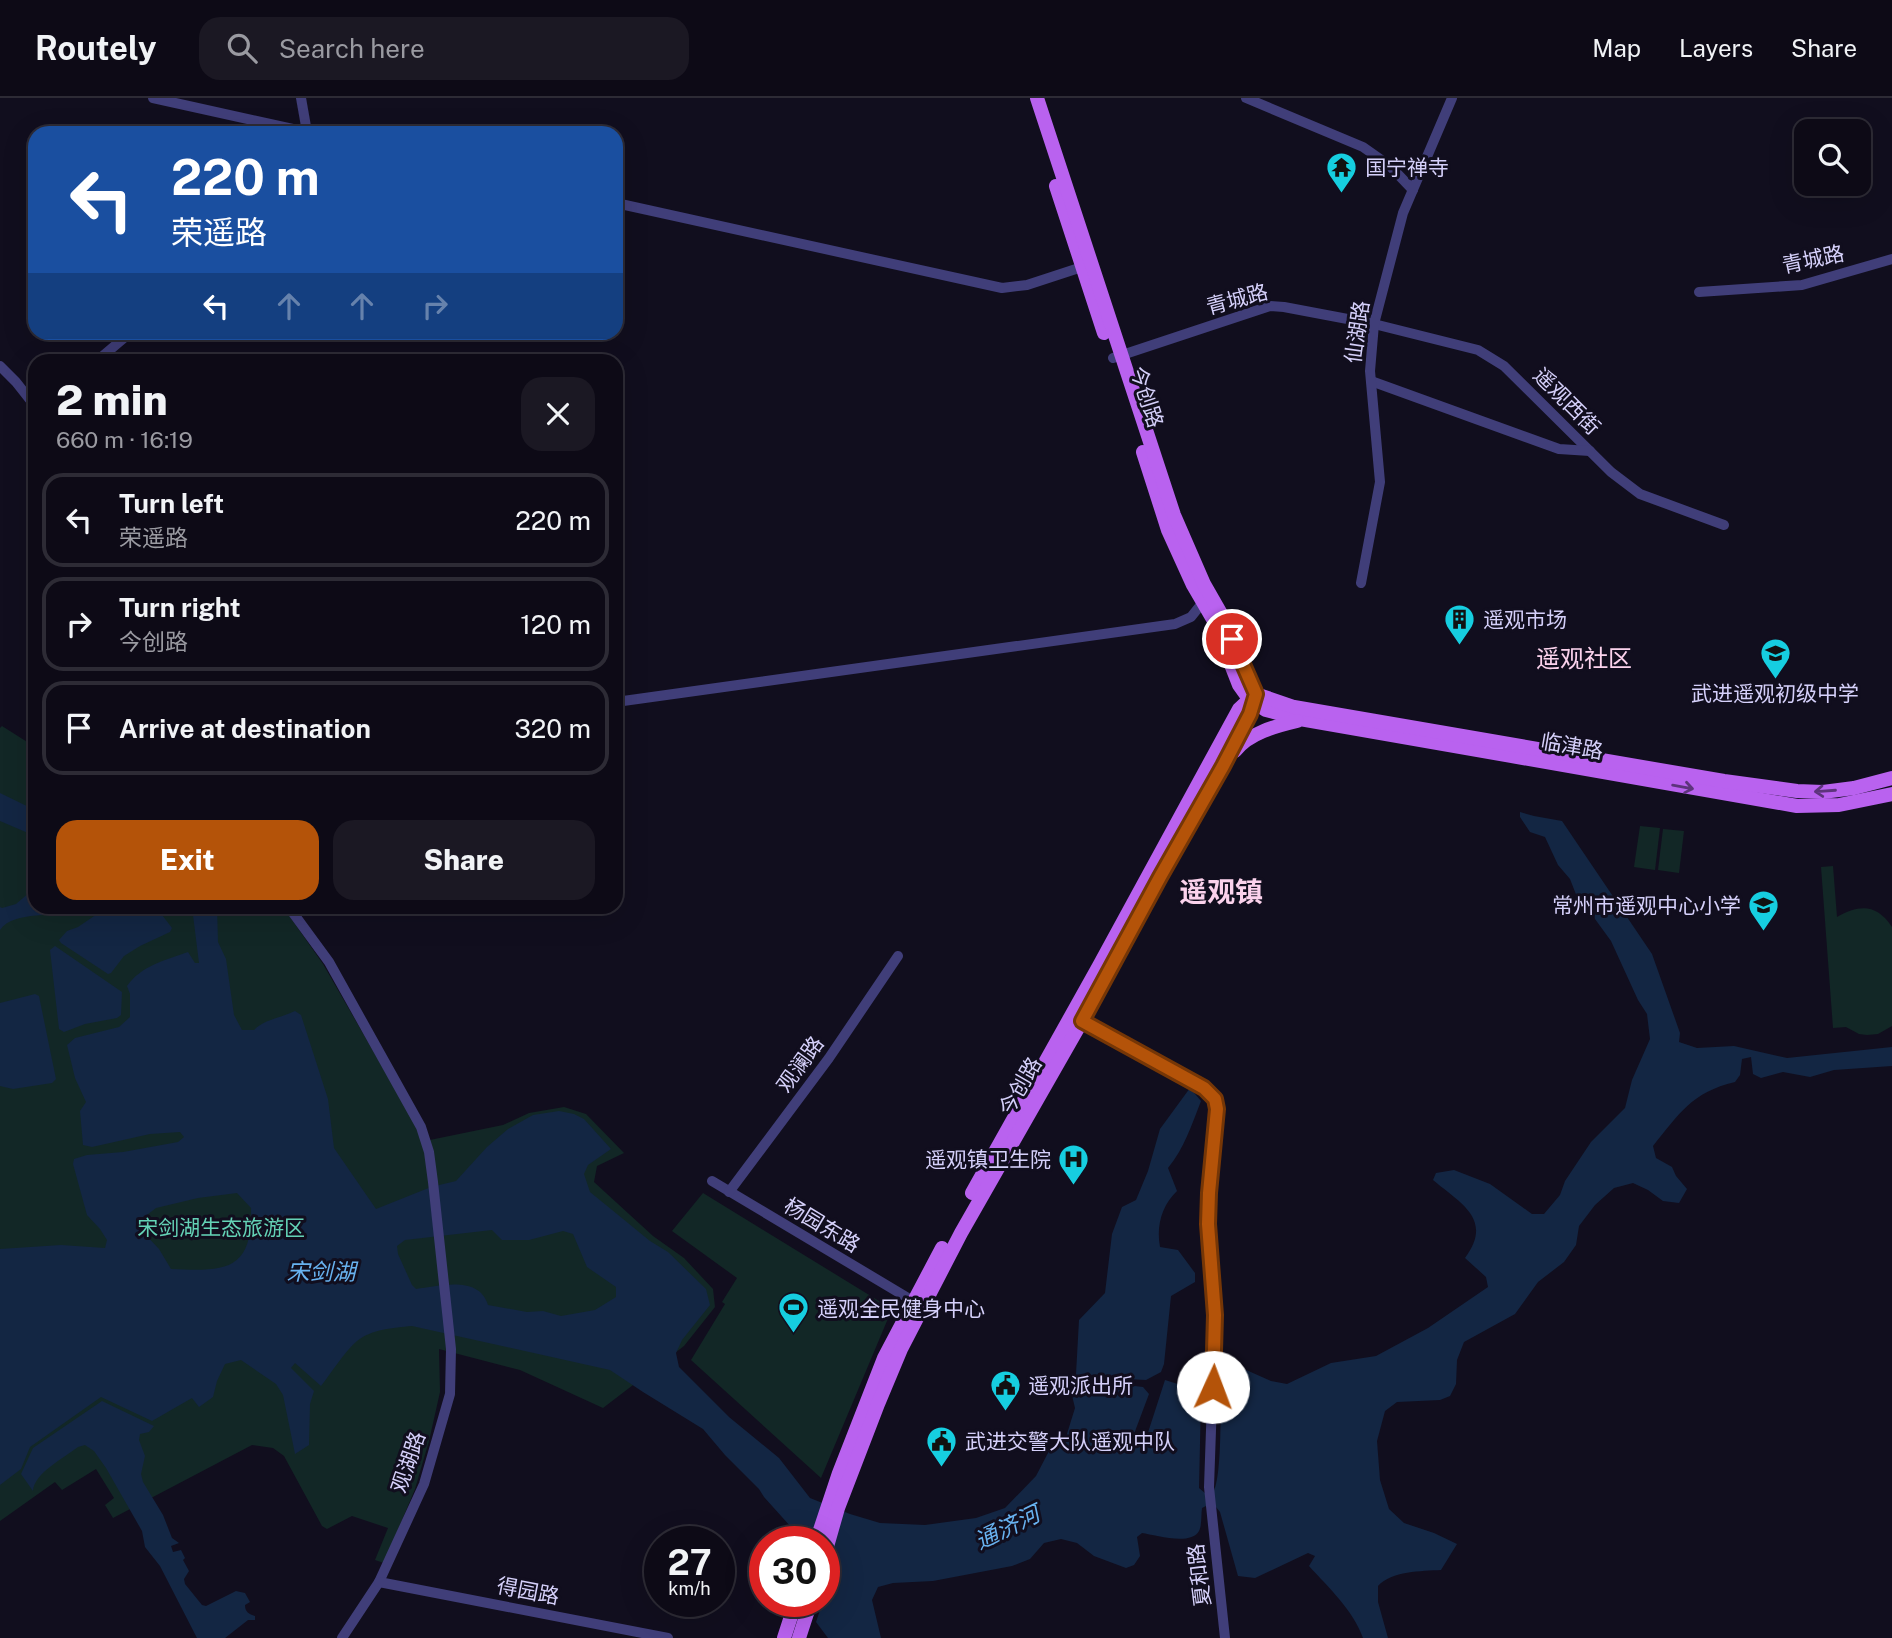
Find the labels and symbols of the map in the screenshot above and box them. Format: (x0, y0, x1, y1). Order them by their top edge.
temple icon: 国宁禅寺 (1325, 150, 1359, 194)
place label: 国宁禅寺 (1365, 155, 1449, 180)
street label: 青城路 (1780, 240, 1846, 278)
street label: 青城路 (1203, 279, 1271, 319)
street label: 仙湖路 (1340, 299, 1374, 365)
street label: 遥观西街 (1528, 362, 1606, 440)
street label: 今创路 (1125, 363, 1169, 431)
building icon: 遥观市场 (1443, 602, 1477, 646)
place label: 遥观市场 (1483, 607, 1567, 632)
pin (1202, 609, 1262, 669)
school or university icon: 武进遥观初级中学 (1758, 636, 1792, 680)
district label: 遥观社区 (1536, 644, 1632, 672)
place label: 武进遥观初级中学 (1691, 681, 1859, 706)
street label: 临津路 (1539, 728, 1605, 764)
one-way arrow (1671, 780, 1694, 794)
one-way arrow (1814, 785, 1837, 798)
district label: 遥观镇 (1179, 875, 1263, 908)
school or university icon: 常州市遥观中心小学 (1747, 888, 1781, 932)
place label: 常州市遥观中心小学 (1552, 893, 1741, 918)
street label: 观澜路 (771, 1031, 829, 1097)
street label: 今创路 (993, 1052, 1047, 1120)
hospital icon: 遥观镇卫生院 (1057, 1142, 1091, 1186)
place label: 遥观镇卫生院 (925, 1147, 1051, 1172)
street label: 杨园东路 (780, 1193, 864, 1257)
park label: 宋剑湖生态旅游区 (137, 1215, 305, 1240)
water label: 宋剑湖 (287, 1258, 359, 1285)
sports icon: 遥观全民健身中心 (777, 1291, 811, 1335)
place label: 遥观全民健身中心 (817, 1296, 985, 1321)
position arrow (1176, 1350, 1250, 1424)
public building icon: 遥观派出所 (988, 1368, 1022, 1412)
place label: 遥观派出所 (1028, 1373, 1133, 1398)
public building icon: 武进交警大队遥观中队 (925, 1424, 959, 1468)
street label: 观湖路 (386, 1428, 430, 1496)
place label: 武进交警大队遥观中队 (965, 1429, 1175, 1454)
water label: 通济河 (970, 1498, 1048, 1554)
speed limit sign: 30 (749, 1526, 840, 1617)
street label: 夏和路 (1183, 1542, 1215, 1608)
street label: 得园路 (495, 1573, 561, 1609)

